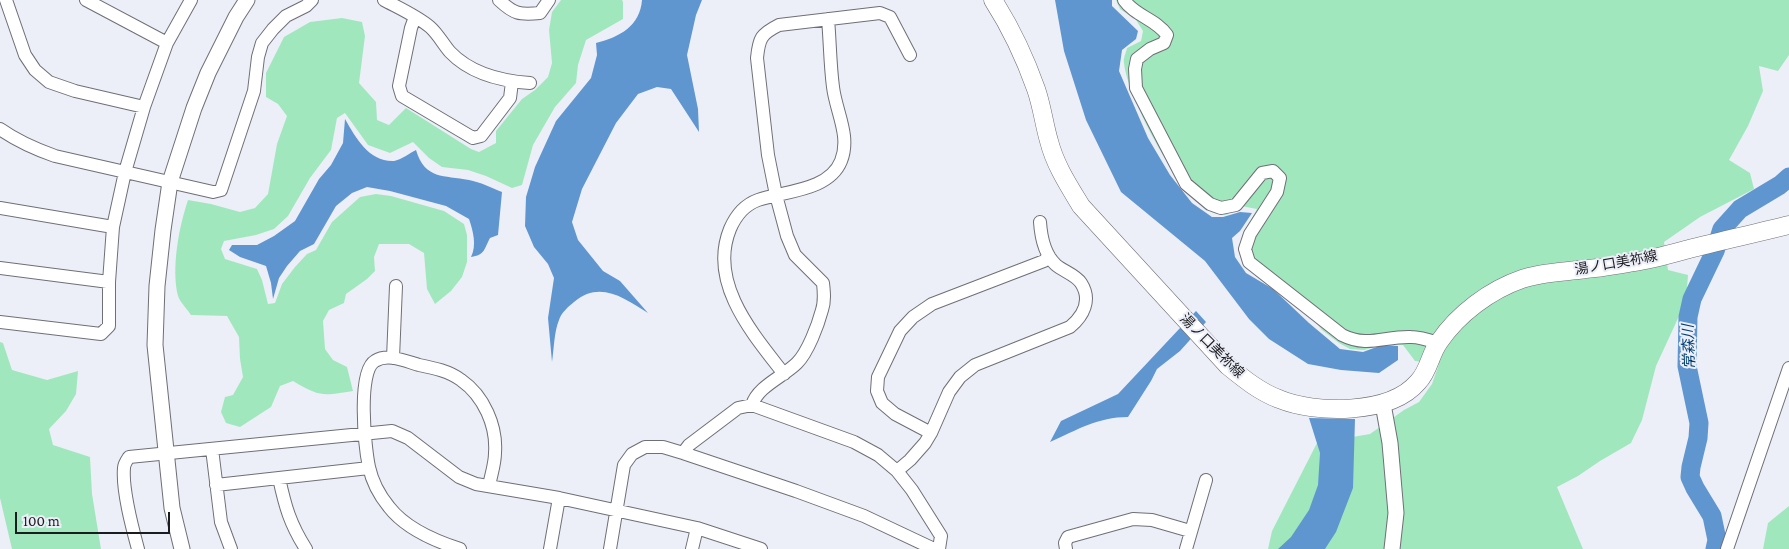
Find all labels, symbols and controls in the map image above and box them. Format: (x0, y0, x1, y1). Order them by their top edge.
street label: 湯ノ口美祢線 (1573, 247, 1659, 279)
street label: 湯ノ口美祢線 (1176, 310, 1248, 382)
water label: 常森川 (1679, 324, 1699, 370)
scale bar (18, 502, 172, 534)
text: 100 m (23, 513, 60, 529)

